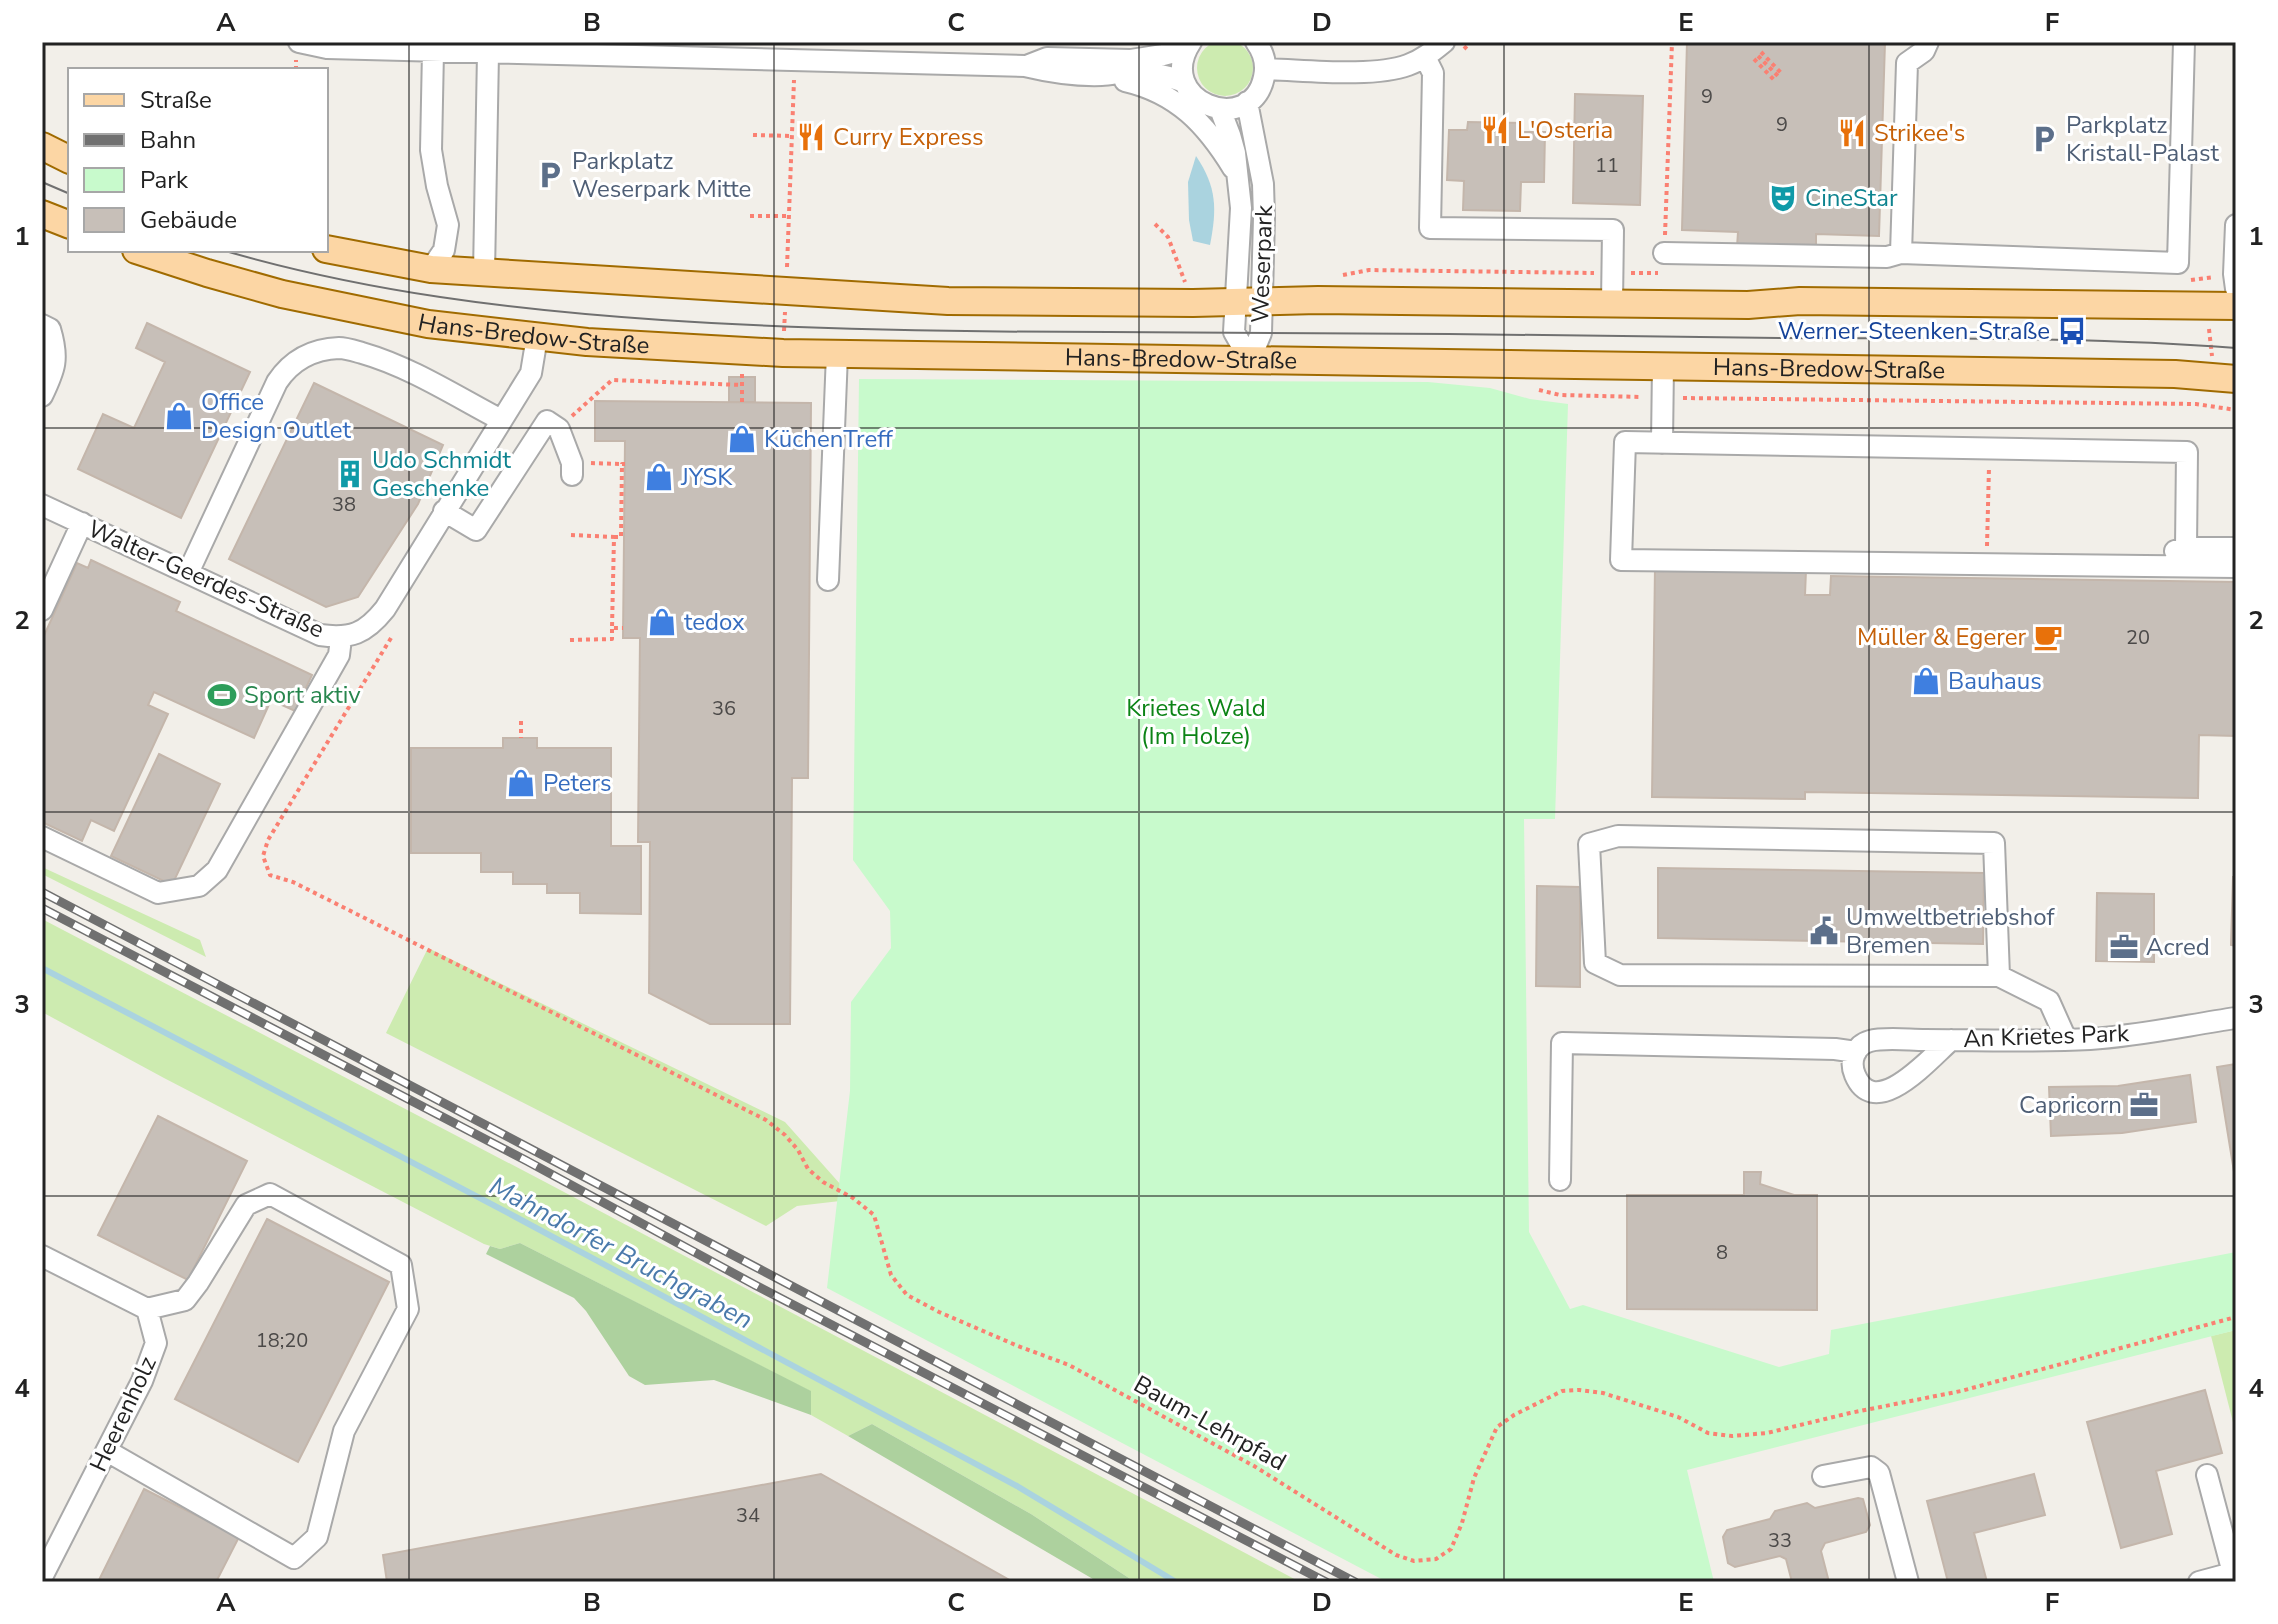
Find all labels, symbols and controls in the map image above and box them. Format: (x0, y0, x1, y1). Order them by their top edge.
text: A (216, 5, 236, 40)
text: B (583, 5, 601, 40)
text: C (947, 5, 965, 40)
text: D (1312, 5, 1332, 40)
text: E (1678, 5, 1694, 40)
text: F (2045, 5, 2059, 40)
legend (68, 68, 328, 252)
house number: 9 (1701, 83, 1713, 110)
text: Straße (140, 84, 212, 116)
place label: Parkplatz Kristall-Palast (2066, 109, 2219, 169)
house number: 9 (1776, 111, 1788, 138)
place label: L'Osteria (1517, 114, 1613, 146)
restaurant icon: L'Osteria (1480, 115, 1510, 145)
place label: Strikee's (1874, 117, 1965, 149)
restaurant icon: Strikee's (1837, 118, 1867, 148)
place label: Curry Express (833, 121, 984, 153)
restaurant icon: Curry Express (796, 122, 826, 152)
text: Bahn (140, 124, 196, 156)
parking icon: Parkplatz Kristall-Palast (2029, 124, 2059, 154)
place label: Parkplatz Weserpark Mitte (572, 145, 751, 205)
house number: 11 (1595, 152, 1619, 179)
parking icon: Parkplatz Weserpark Mitte (535, 160, 565, 190)
text: Park (140, 164, 189, 196)
place label: CineStar (1805, 182, 1898, 214)
theatre icon: CineStar (1768, 183, 1798, 213)
street label: Weserpark (1244, 203, 1280, 324)
text: Gebäude (140, 204, 237, 236)
text: 1 (14, 219, 30, 254)
text: 1 (2248, 219, 2264, 254)
street label: Hans-Bredow-Straße (415, 306, 650, 361)
place label: Werner-Steenken-Straße (1778, 315, 2050, 347)
bus stop icon: Werner-Steenken-Straße (2057, 316, 2087, 346)
street label: Hans-Bredow-Straße (1065, 341, 1297, 377)
street label: Hans-Bredow-Straße (1713, 351, 1945, 387)
place label: Office Design Outlet (201, 386, 352, 446)
shop icon: Office Design Outlet (164, 401, 194, 431)
place label: KüchenTreff (764, 423, 894, 455)
shop icon: KüchenTreff (727, 424, 757, 454)
place label: Udo Schmidt Geschenke (372, 444, 512, 504)
building icon: Udo Schmidt Geschenke (335, 459, 365, 489)
place label: JYSK (680, 461, 733, 493)
shop icon: JYSK (644, 462, 674, 492)
house number: 38 (332, 491, 356, 518)
street label: Walter-Geerdes-Straße (83, 512, 329, 646)
text: 2 (14, 603, 30, 638)
text: 2 (2248, 603, 2264, 638)
place label: tedox (684, 606, 745, 638)
shop icon: tedox (647, 607, 677, 637)
place label: Müller & Egerer (1857, 621, 2026, 653)
cafe icon: Müller & Egerer (2033, 622, 2063, 652)
house number: 20 (2126, 624, 2150, 651)
place label: Bauhaus (1948, 665, 2042, 697)
shop icon: Bauhaus (1911, 666, 1941, 696)
place label: Sport aktiv (244, 679, 361, 711)
sports icon: Sport aktiv (207, 680, 237, 710)
park label: Krietes Wald (Im Holze) (1126, 692, 1266, 752)
house number: 36 (712, 695, 736, 722)
place label: Peters (543, 767, 611, 799)
shop icon: Peters (506, 768, 536, 798)
place label: Umweltbetriebshof Bremen (1846, 901, 2055, 961)
public building icon: Umweltbetriebshof Bremen (1809, 916, 1839, 946)
place label: Acred (2146, 931, 2210, 963)
office icon: Acred (2109, 932, 2139, 962)
text: 3 (14, 987, 30, 1022)
text: 3 (2248, 987, 2264, 1022)
street label: An Krietes Park (1963, 1017, 2130, 1055)
place label: Capricorn (2019, 1089, 2122, 1121)
office icon: Capricorn (2129, 1090, 2159, 1120)
water label: Mahndorfer Bruchgraben (483, 1169, 759, 1337)
house number: 8 (1716, 1239, 1728, 1266)
house number: 18;20 (256, 1327, 308, 1354)
street label: Heerenholz (82, 1351, 164, 1477)
street label: Baum-Lehrpfad (1128, 1368, 1292, 1478)
text: 4 (14, 1371, 30, 1406)
text: 4 (2248, 1371, 2264, 1406)
house number: 34 (736, 1502, 760, 1529)
house number: 33 (1768, 1527, 1792, 1554)
text: A (216, 1585, 236, 1620)
text: B (583, 1585, 601, 1620)
text: C (947, 1585, 965, 1620)
text: D (1312, 1585, 1332, 1620)
text: E (1678, 1585, 1694, 1620)
text: F (2045, 1585, 2059, 1620)

